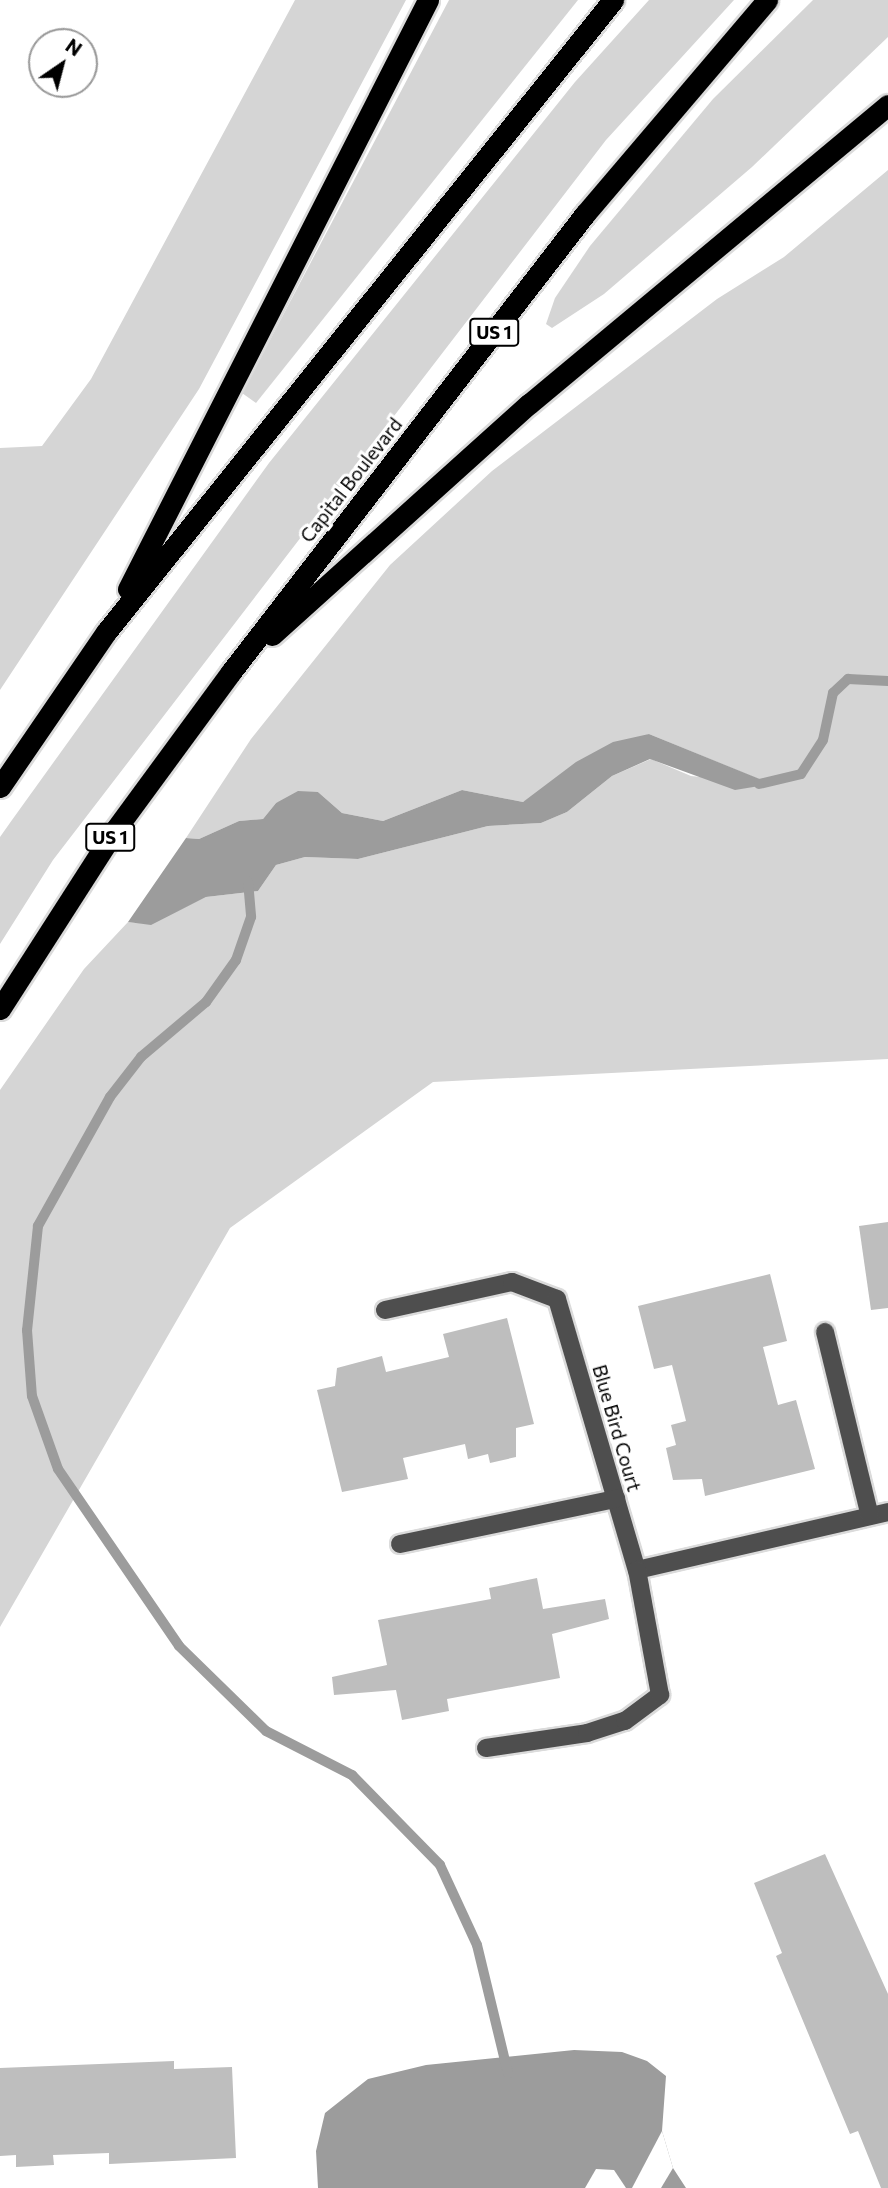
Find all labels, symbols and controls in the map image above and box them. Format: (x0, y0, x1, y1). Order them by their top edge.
north arrow (28, 28, 98, 98)
text: N (62, 34, 87, 61)
road number: US 1 (468, 318, 520, 346)
street label: Capital Boulevard (295, 413, 407, 547)
road number: US 1 (84, 822, 136, 852)
street label: Blue Bird Court (588, 1362, 646, 1494)

